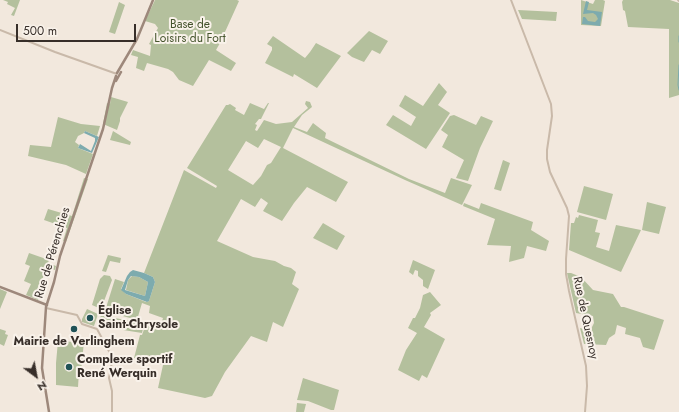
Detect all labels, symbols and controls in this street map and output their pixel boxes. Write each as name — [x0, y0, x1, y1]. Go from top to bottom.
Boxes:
scale bar — [18, 16, 138, 42]
park label: Base de Loisirs du Fort — [154, 18, 226, 46]
text: 500 m — [23, 22, 57, 40]
street label: Rue de Pérenchies — [32, 206, 74, 300]
street label: Rue de Quesnoy — [569, 275, 601, 361]
place label: Église Saint-Chrysole — [98, 304, 178, 332]
marker: Église Saint-Chrysole — [85, 313, 95, 323]
marker: Mairie de Verlinghem — [69, 324, 79, 334]
place label: Mairie de Verlinghem — [13, 335, 135, 349]
place label: Complexe sportif René Werquin — [77, 353, 172, 381]
north arrow — [16, 356, 56, 396]
marker: Complexe sportif René Werquin — [64, 362, 74, 372]
text: N — [34, 377, 50, 395]

